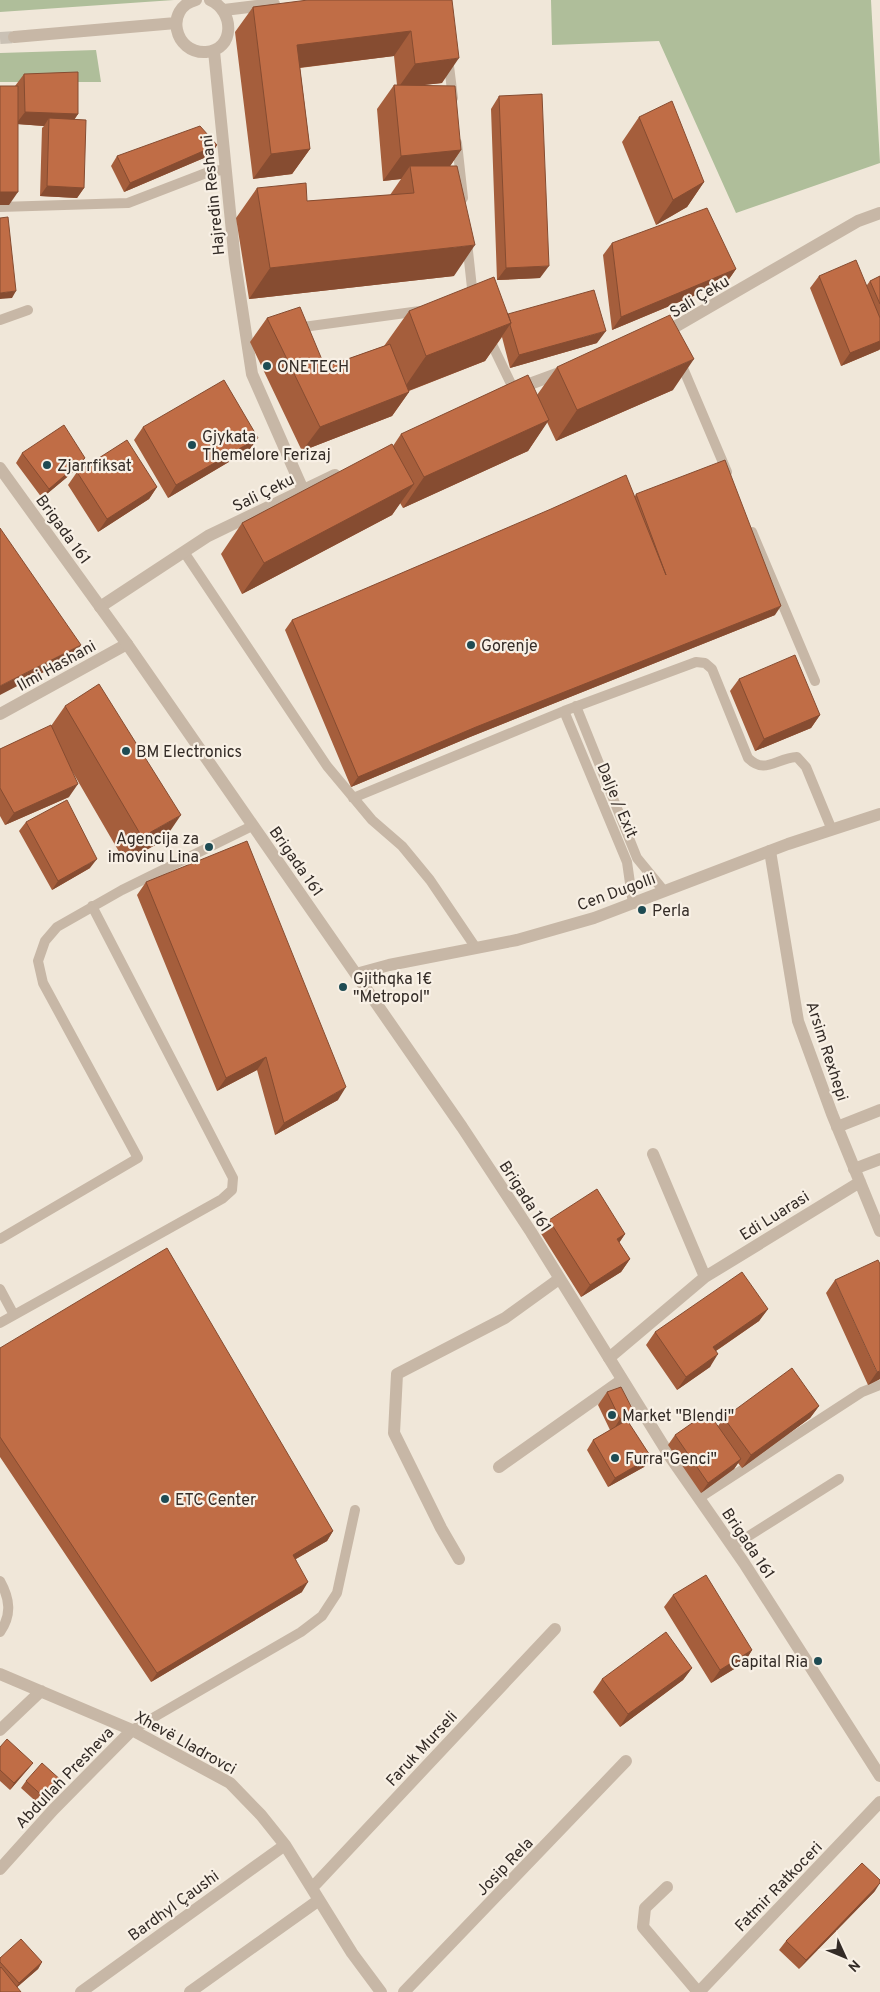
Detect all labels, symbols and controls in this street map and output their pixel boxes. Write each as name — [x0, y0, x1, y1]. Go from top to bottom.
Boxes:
street label: Hajredin Reshani — [198, 133, 230, 256]
street label: Sali Çeku — [666, 272, 734, 323]
place label: ONETECH — [277, 358, 349, 378]
marker: ONETECH — [261, 360, 273, 372]
place label: Gjykata Themelore Ferizaj — [202, 428, 331, 466]
marker: Gjykata Themelore Ferizaj — [186, 439, 198, 451]
place label: Zjarrfiksat — [57, 457, 132, 477]
marker: Zjarrfiksat — [41, 459, 53, 471]
street label: Sali Çeku — [230, 470, 298, 517]
street label: Brigada 161 — [30, 491, 94, 569]
street label: Ilmi Hashani — [14, 637, 100, 697]
place label: Gorenje — [481, 637, 538, 657]
marker: Gorenje — [465, 639, 477, 651]
place label: BM Electronics — [136, 743, 242, 763]
marker: BM Electronics — [120, 745, 132, 757]
street label: Dalje / Exit — [591, 760, 641, 841]
street label: Brigada 161 — [264, 823, 327, 901]
place label: Agencija za imovinu Lina — [108, 830, 199, 868]
marker: Agencija za imovinu Lina — [203, 841, 215, 853]
street label: Cen Dugolli — [575, 869, 659, 916]
place label: Perla — [652, 902, 690, 922]
marker: Perla — [636, 904, 648, 916]
place label: Gjithqka 1€ "Metropol" — [353, 970, 432, 1008]
marker: Gjithqka 1€ "Metropol" — [337, 981, 349, 993]
street label: Arsim Rexhepi — [801, 999, 852, 1104]
street label: Brigada 161 — [494, 1158, 555, 1237]
street label: Edi Luarasi — [737, 1187, 814, 1246]
place label: Market "Blendi" — [622, 1407, 734, 1427]
marker: Market "Blendi" — [606, 1409, 618, 1421]
place label: Furra"Genci" — [625, 1450, 717, 1470]
marker: Furra"Genci" — [609, 1452, 621, 1464]
place label: ETC Center — [175, 1491, 256, 1511]
marker: ETC Center — [159, 1493, 171, 1505]
street label: Brigada 161 — [716, 1505, 778, 1583]
place label: Capital Ria — [731, 1653, 808, 1673]
marker: Capital Ria — [812, 1655, 824, 1667]
street label: Faruk Murseli — [382, 1707, 462, 1791]
street label: Xhevë Lladrovci — [131, 1708, 239, 1780]
street label: Abdullah Presheva — [12, 1723, 119, 1833]
street label: Josip Rela — [473, 1834, 538, 1901]
street label: Fatmir Ratkoceri — [731, 1838, 827, 1937]
street label: Bardhyl Çaushi — [125, 1867, 224, 1946]
north arrow — [820, 1932, 870, 1982]
text: N — [844, 1955, 863, 1975]

